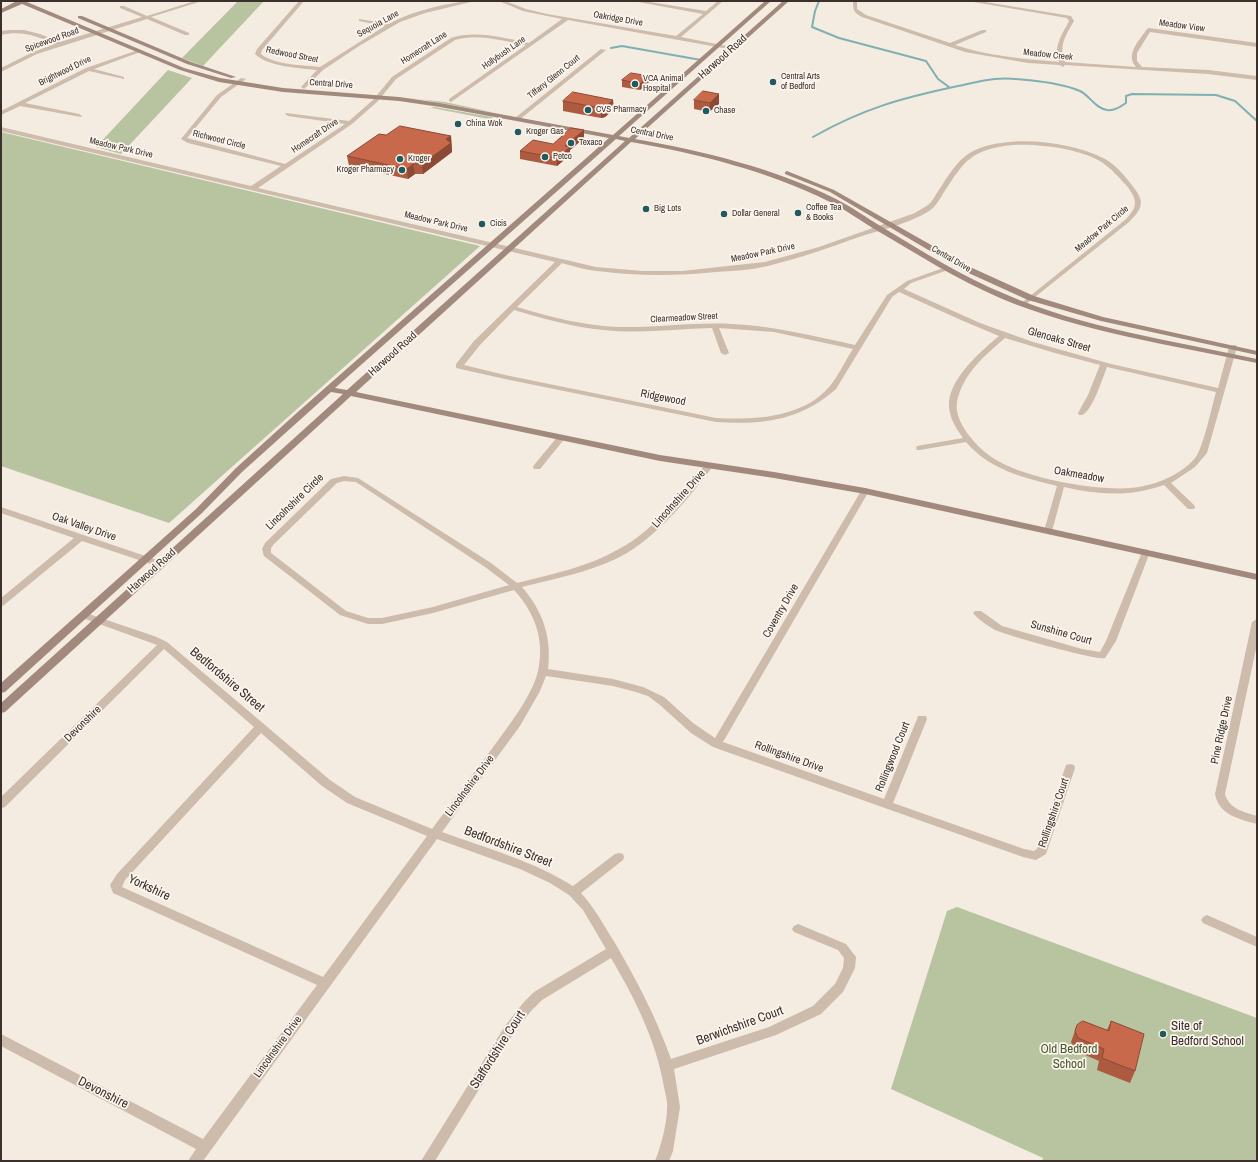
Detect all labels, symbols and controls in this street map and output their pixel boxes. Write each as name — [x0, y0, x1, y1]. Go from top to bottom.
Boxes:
street label: Sequoia Lane — [355, 8, 401, 40]
street label: Oakridge Drive — [592, 9, 644, 29]
street label: Meadow View — [1158, 17, 1206, 35]
street label: Spicewood Road — [24, 25, 80, 55]
street label: Homecraft Lane — [399, 29, 449, 67]
street label: Harwood Road — [696, 32, 750, 82]
street label: Hollybush Lane — [480, 34, 528, 72]
street label: Redwood Street — [265, 45, 319, 65]
street label: Meadow Creek — [1023, 47, 1073, 63]
street label: Tiffany Glenn Court — [526, 53, 582, 101]
street label: Brightwood Drive — [37, 54, 93, 88]
place label: Central Arts of Bedford — [781, 72, 820, 93]
place label: VCA Animal Hospital — [643, 74, 683, 95]
street label: Central Drive — [309, 77, 353, 91]
marker: Central Arts of Bedford — [768, 77, 778, 87]
marker: VCA Animal Hospital — [630, 79, 640, 89]
marker: CVS Pharmacy — [583, 105, 593, 115]
place label: CVS Pharmacy — [596, 105, 646, 115]
marker: Chase — [701, 106, 711, 116]
place label: Chase — [714, 106, 735, 116]
street label: Homecraft Drive — [290, 117, 340, 155]
marker: China Wok — [453, 119, 463, 129]
place label: China Wok — [466, 119, 502, 129]
street label: Central Drive — [630, 125, 674, 143]
marker: Kroger Gas — [513, 127, 523, 137]
place label: Kroger Gas — [526, 127, 564, 137]
street label: Richwood Circle — [191, 128, 247, 152]
street label: Meadow Park Drive — [88, 135, 154, 161]
marker: Texaco — [566, 138, 576, 148]
place label: Texaco — [579, 138, 602, 148]
marker: Petco — [540, 152, 550, 162]
place label: Petco — [553, 152, 572, 162]
marker: Kroger — [395, 154, 405, 164]
place label: Kroger — [408, 154, 430, 164]
place label: Kroger Pharmacy — [337, 165, 394, 175]
marker: Kroger Pharmacy — [397, 165, 407, 175]
place label: Coffee Tea & Books — [806, 203, 842, 224]
marker: Big Lots — [641, 204, 651, 214]
place label: Big Lots — [654, 204, 681, 214]
street label: Meadow Park Circle — [1073, 204, 1131, 254]
marker: Coffee Tea & Books — [793, 208, 803, 218]
street label: Meadow Park Drive — [403, 209, 469, 235]
marker: Dollar General — [719, 209, 729, 219]
place label: Dollar General — [732, 209, 780, 219]
marker: Cicis — [477, 219, 487, 229]
place label: Cicis — [490, 219, 507, 229]
street label: Meadow Park Drive — [730, 241, 796, 265]
street label: Central Drive — [929, 243, 973, 275]
street label: Clearmeadow Street — [650, 311, 718, 325]
street label: Glenoaks Street — [1026, 325, 1092, 355]
street label: Harwood Road — [366, 329, 420, 379]
street label: Ridgewood — [639, 387, 687, 409]
street label: Oakmeadow — [1053, 464, 1105, 486]
street label: Lincolnshire Drive — [650, 467, 708, 531]
street label: Lincolnshire Circle — [263, 471, 327, 533]
street label: Oak Valley Drive — [50, 510, 118, 544]
street label: Harwood Road — [125, 546, 179, 596]
street label: Coventry Drive — [760, 582, 802, 640]
street label: Sunshine Court — [1029, 618, 1093, 648]
street label: Bedfordshire Street — [187, 644, 267, 716]
street label: Pine Ridge Drive — [1208, 695, 1236, 765]
street label: Devonshire — [62, 703, 104, 745]
street label: Rollingwood Court — [873, 720, 913, 794]
street label: Rollingshire Drive — [753, 738, 825, 776]
street label: Lincolnshire Drive — [443, 753, 497, 819]
street label: Rollingshire Court — [1036, 776, 1072, 850]
street label: Bedfordshire Street — [462, 823, 554, 871]
street label: Yorkshire — [125, 871, 173, 905]
street label: Berwichshire Court — [694, 1003, 786, 1049]
street label: Staffordshire Court — [467, 1008, 529, 1092]
street label: Lincolnshire Drive — [251, 1014, 305, 1080]
place label: Site of Bedford School — [1171, 1019, 1244, 1050]
marker: Site of Bedford School — [1158, 1029, 1168, 1039]
park label: Old Bedford School — [1041, 1042, 1097, 1073]
street label: Devonshire — [75, 1074, 131, 1112]

